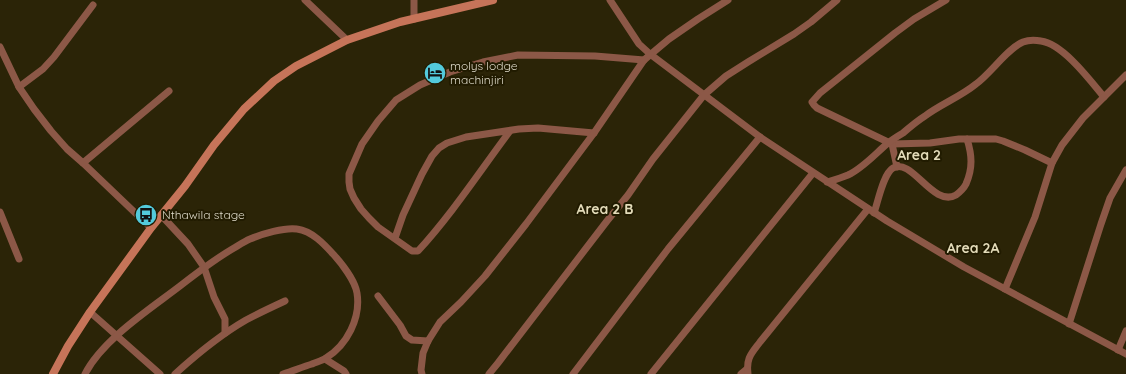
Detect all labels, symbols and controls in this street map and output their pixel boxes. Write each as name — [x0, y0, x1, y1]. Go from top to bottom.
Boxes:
place label: molys lodge machinjiri — [450, 58, 518, 87]
hotel icon: molys lodge machinjiri — [422, 60, 448, 86]
district label: Area 2 — [897, 146, 941, 164]
district label: Area 2 B — [577, 200, 633, 218]
bus stop icon: Nthawila stage — [133, 202, 159, 228]
place label: Nthawila stage — [162, 207, 245, 222]
district label: Area 2A — [947, 239, 999, 257]

